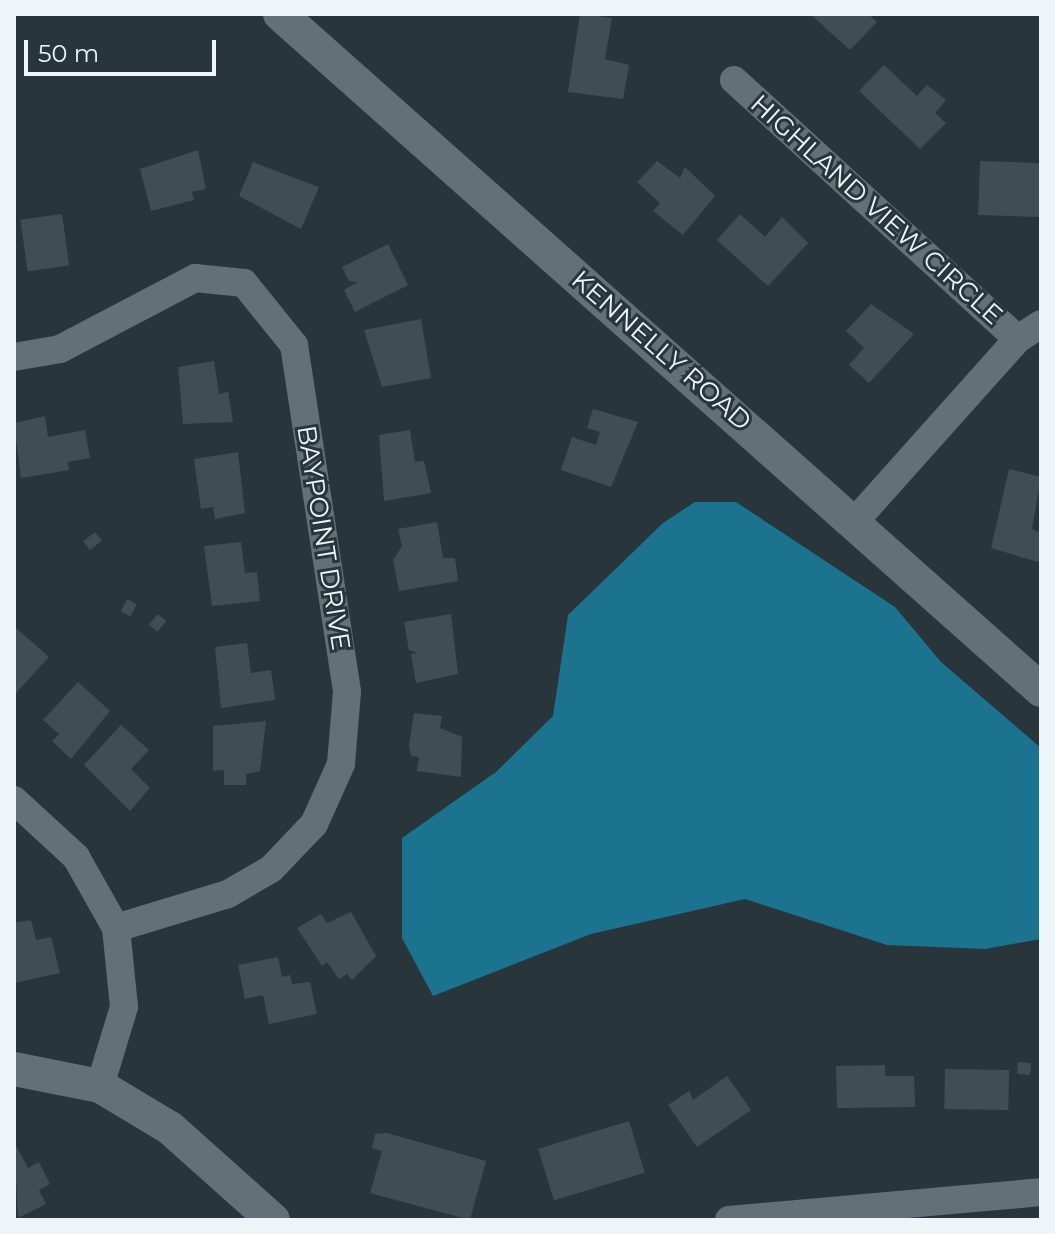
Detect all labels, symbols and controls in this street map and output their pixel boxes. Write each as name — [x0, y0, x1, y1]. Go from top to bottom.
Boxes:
scale bar — [28, 24, 220, 74]
text: 50 m — [38, 39, 99, 68]
street label: HIGHLAND VIEW CIRCLE — [744, 89, 1008, 331]
street label: KENNELLY ROAD — [565, 264, 757, 438]
street label: BAYPOINT DRIVE — [290, 423, 356, 653]

